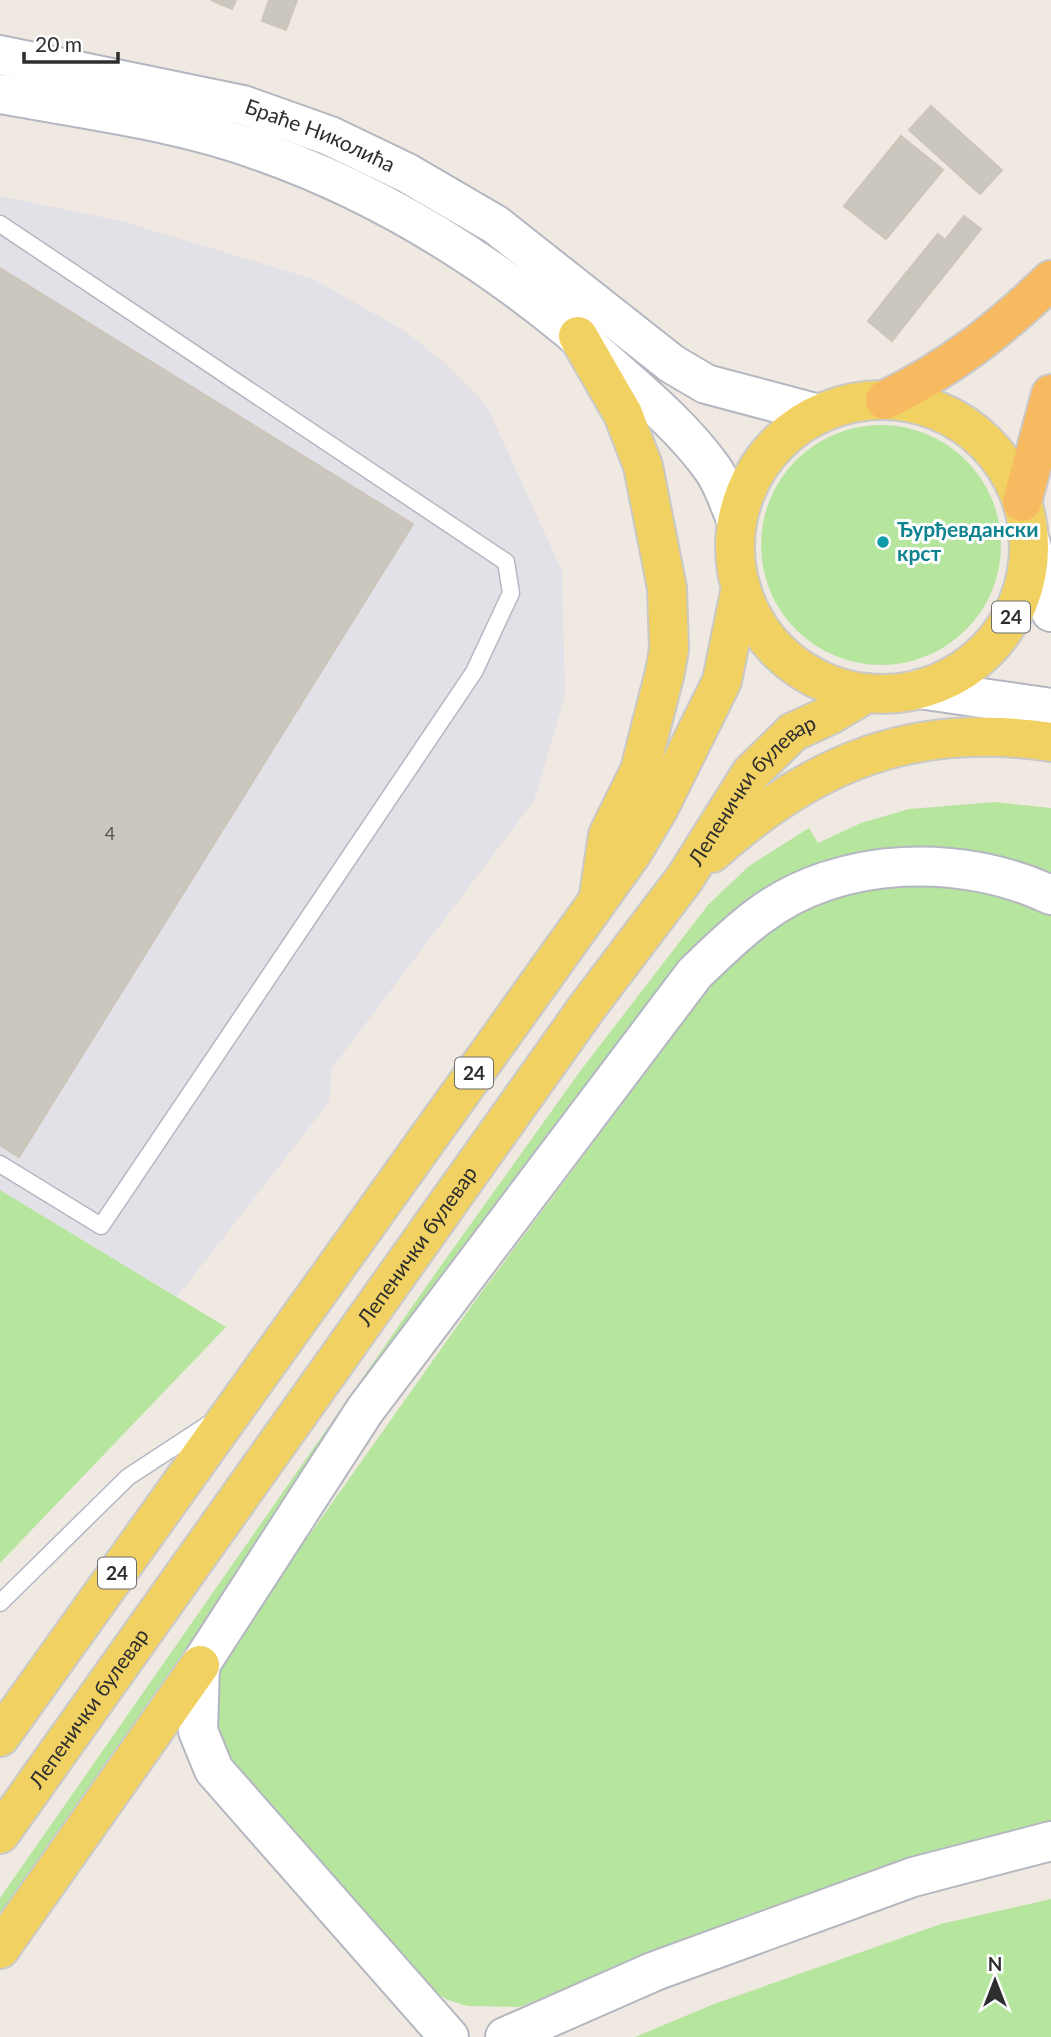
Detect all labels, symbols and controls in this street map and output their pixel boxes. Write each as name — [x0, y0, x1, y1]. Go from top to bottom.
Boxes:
scale bar — [24, 21, 119, 65]
text: 20 m — [35, 31, 82, 56]
street label: Браће Николића — [242, 93, 400, 176]
place label: Ђурђевдански крст — [897, 516, 1038, 565]
marker: Ђурђевдански крст — [875, 534, 891, 550]
road number: 24 — [992, 602, 1030, 632]
street label: Лепенички булевар — [682, 709, 819, 870]
house number: 4 — [105, 822, 115, 844]
road number: 24 — [455, 1058, 493, 1088]
street label: Лепенички булевар — [351, 1161, 481, 1331]
road number: 24 — [98, 1558, 136, 1588]
street label: Лепенички булевар — [22, 1623, 153, 1793]
north arrow — [960, 1946, 1030, 2016]
text: N — [988, 1952, 1002, 1975]

